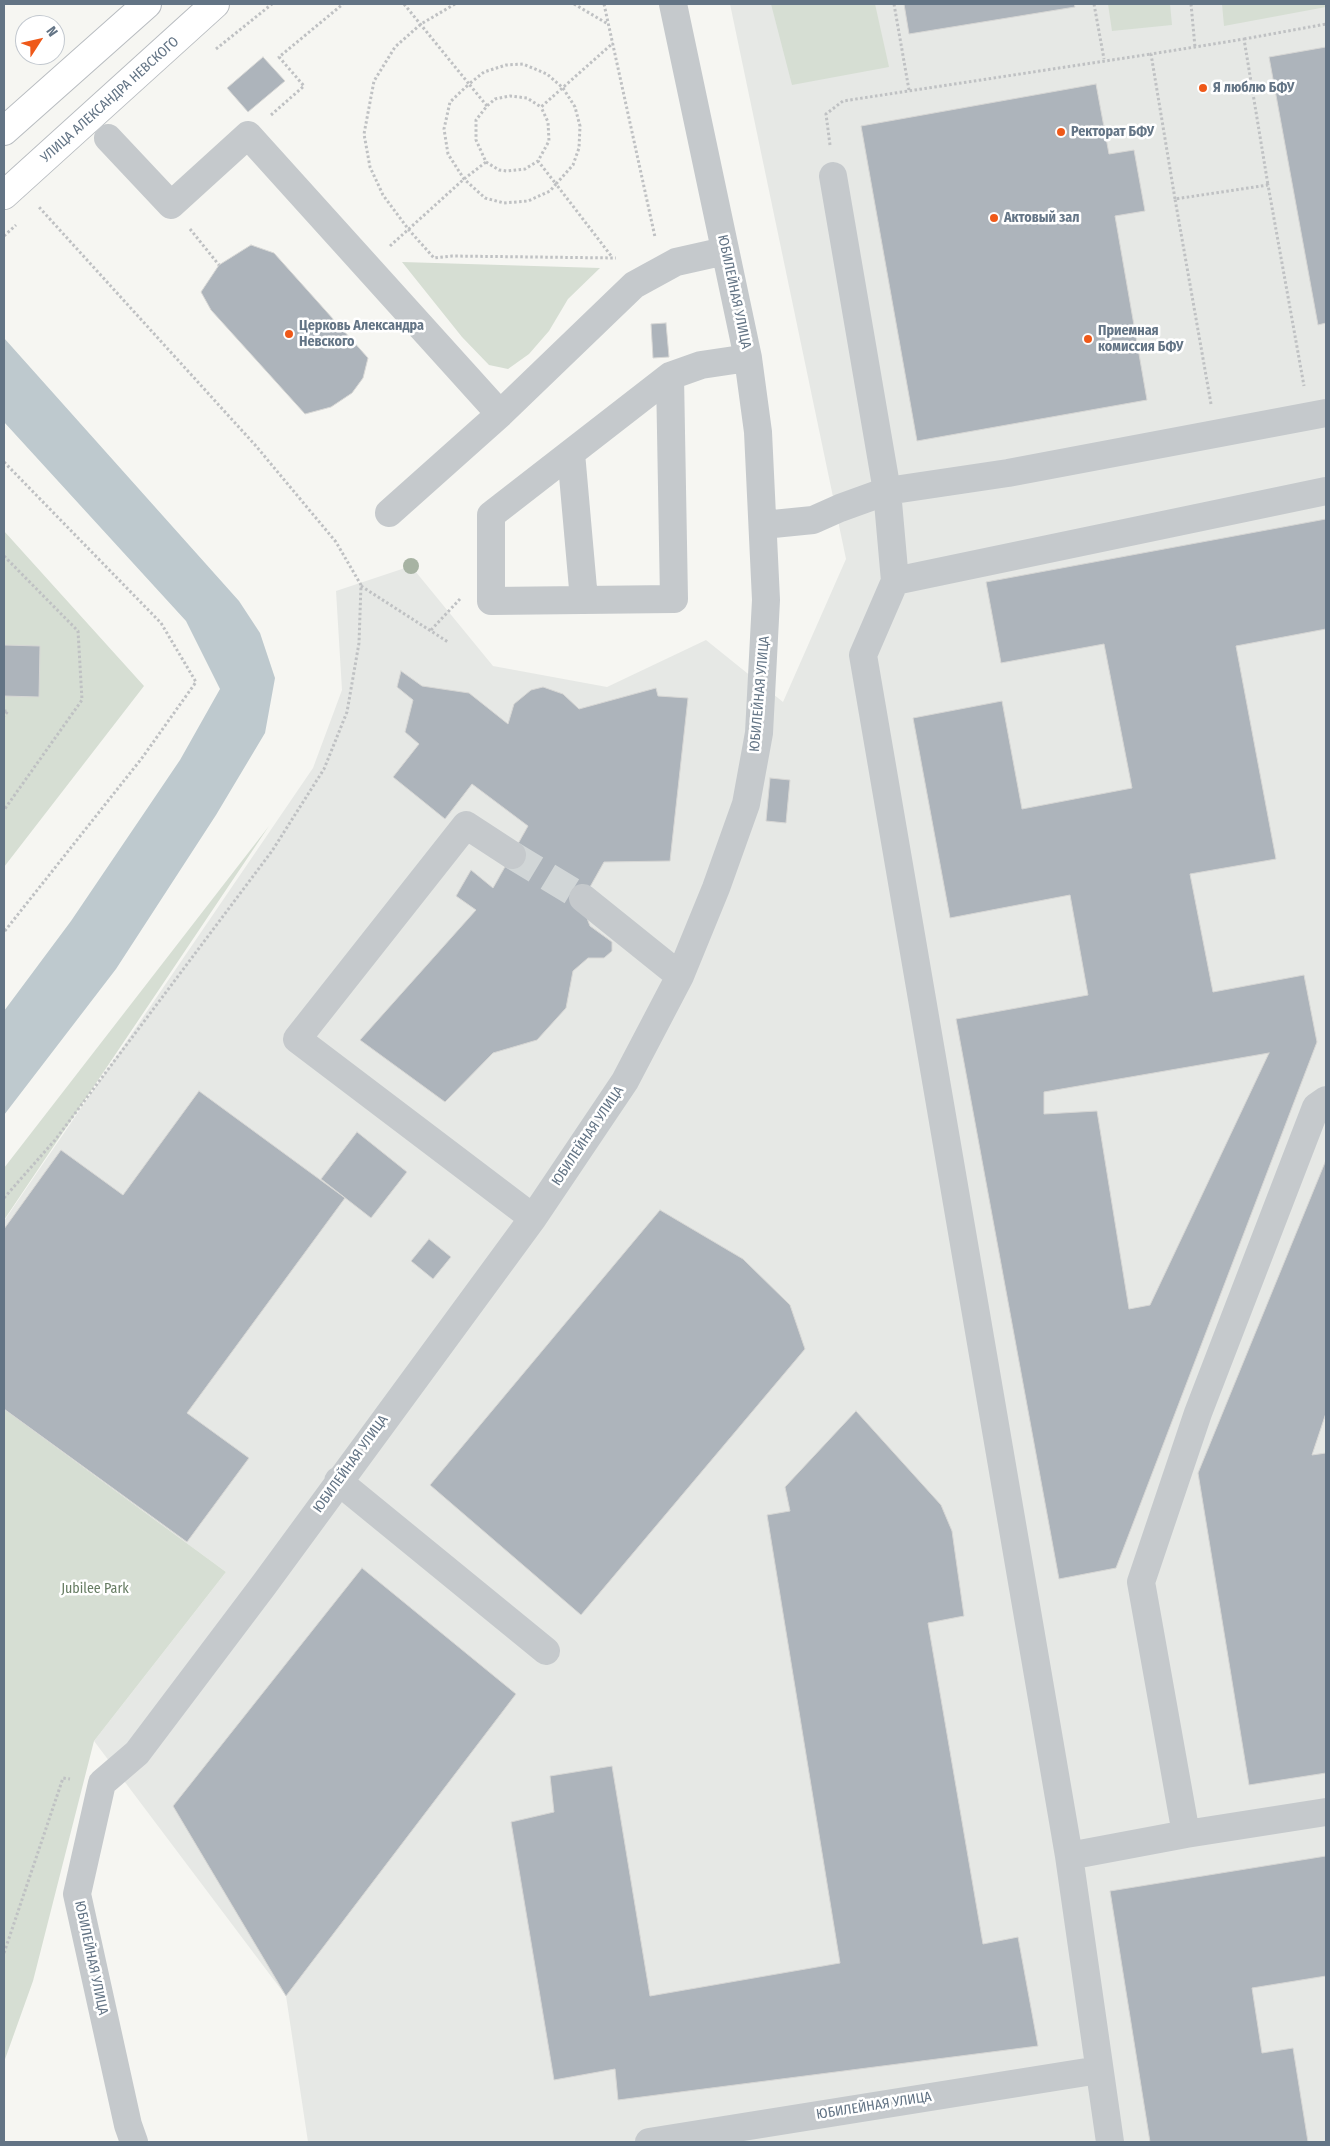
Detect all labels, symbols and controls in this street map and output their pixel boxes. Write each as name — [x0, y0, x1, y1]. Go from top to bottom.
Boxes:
north arrow — [15, 15, 65, 65]
text: N — [43, 23, 61, 40]
street label: УЛИЦА АЛЕКСАНДРА НЕВСКОГО — [38, 34, 182, 166]
place label: Я люблю БФУ — [1213, 80, 1294, 96]
marker: Я люблю БФУ — [1197, 82, 1209, 94]
place label: Ректорат БФУ — [1071, 124, 1154, 140]
marker: Ректорат БФУ — [1055, 126, 1067, 138]
place label: Актовый зал — [1004, 210, 1079, 226]
marker: Актовый зал — [988, 212, 1000, 224]
street label: ЮБИЛЕЙНАЯ УЛИЦА — [714, 233, 754, 351]
place label: Церковь Александра Невского — [299, 318, 424, 351]
place label: Приемная комиссия БФУ — [1098, 323, 1183, 356]
marker: Церковь Александра Невского — [283, 328, 295, 340]
marker: Приемная комиссия БФУ — [1082, 333, 1094, 345]
street label: ЮБИЛЕЙНАЯ УЛИЦА — [747, 635, 773, 753]
street label: ЮБИЛЕЙНАЯ УЛИЦА — [548, 1083, 628, 1189]
street label: ЮБИЛЕЙНАЯ УЛИЦА — [310, 1412, 392, 1516]
park label: Jubilee Park — [61, 1581, 129, 1597]
street label: ЮБИЛЕЙНАЯ УЛИЦА — [71, 1899, 111, 2017]
street label: ЮБИЛЕЙНАЯ УЛИЦА — [815, 2089, 933, 2123]

